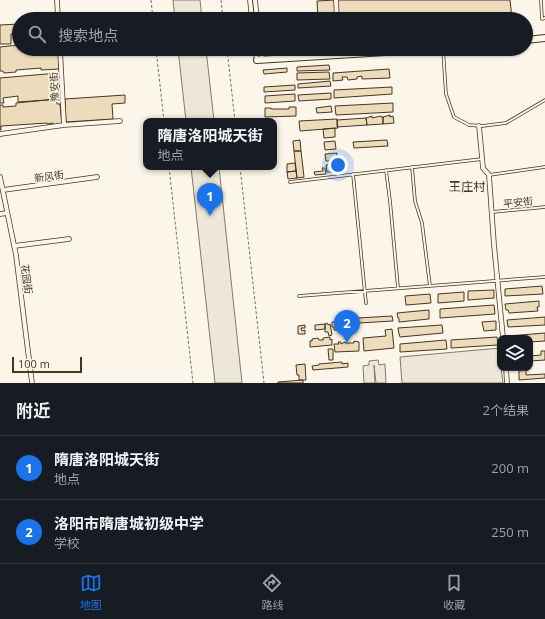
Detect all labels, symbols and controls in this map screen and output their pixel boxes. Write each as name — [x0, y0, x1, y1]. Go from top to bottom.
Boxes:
search box — [12, 12, 533, 56]
icon: search — [26, 23, 48, 45]
text: 搜索地点 — [58, 25, 118, 45]
street label: 豫安街 — [46, 72, 62, 102]
popup — [143, 118, 277, 170]
text: 隋唐洛阳城天街 — [157, 125, 263, 145]
text: 地点 — [157, 146, 184, 164]
your location — [328, 155, 348, 175]
street label: 新风街 — [33, 167, 65, 185]
district label: 王庄村 — [449, 178, 486, 195]
pin: 1 — [197, 183, 223, 216]
street label: 平安街 — [502, 193, 534, 211]
street label: 花园街 — [18, 263, 36, 295]
pin: 2 — [334, 310, 360, 343]
map controls — [497, 335, 533, 371]
button: layers — [497, 335, 533, 371]
scale bar — [12, 355, 82, 374]
text: 100 m — [18, 356, 50, 371]
text: 附近 — [16, 399, 50, 422]
text: 2个结果 — [483, 401, 529, 419]
text: 隋唐洛阳城天街 — [54, 449, 159, 469]
text: 1 — [25, 459, 33, 477]
text: 200 m — [491, 459, 529, 477]
text: 地点 — [54, 470, 80, 488]
text: 洛阳市隋唐城初级中学 — [54, 513, 204, 533]
text: 2 — [25, 523, 33, 541]
text: 250 m — [491, 523, 529, 541]
text: 学校 — [54, 534, 80, 552]
tab: 地图 — [80, 572, 102, 612]
tab: 路线 — [261, 572, 283, 612]
tab: 收藏 — [443, 572, 465, 612]

